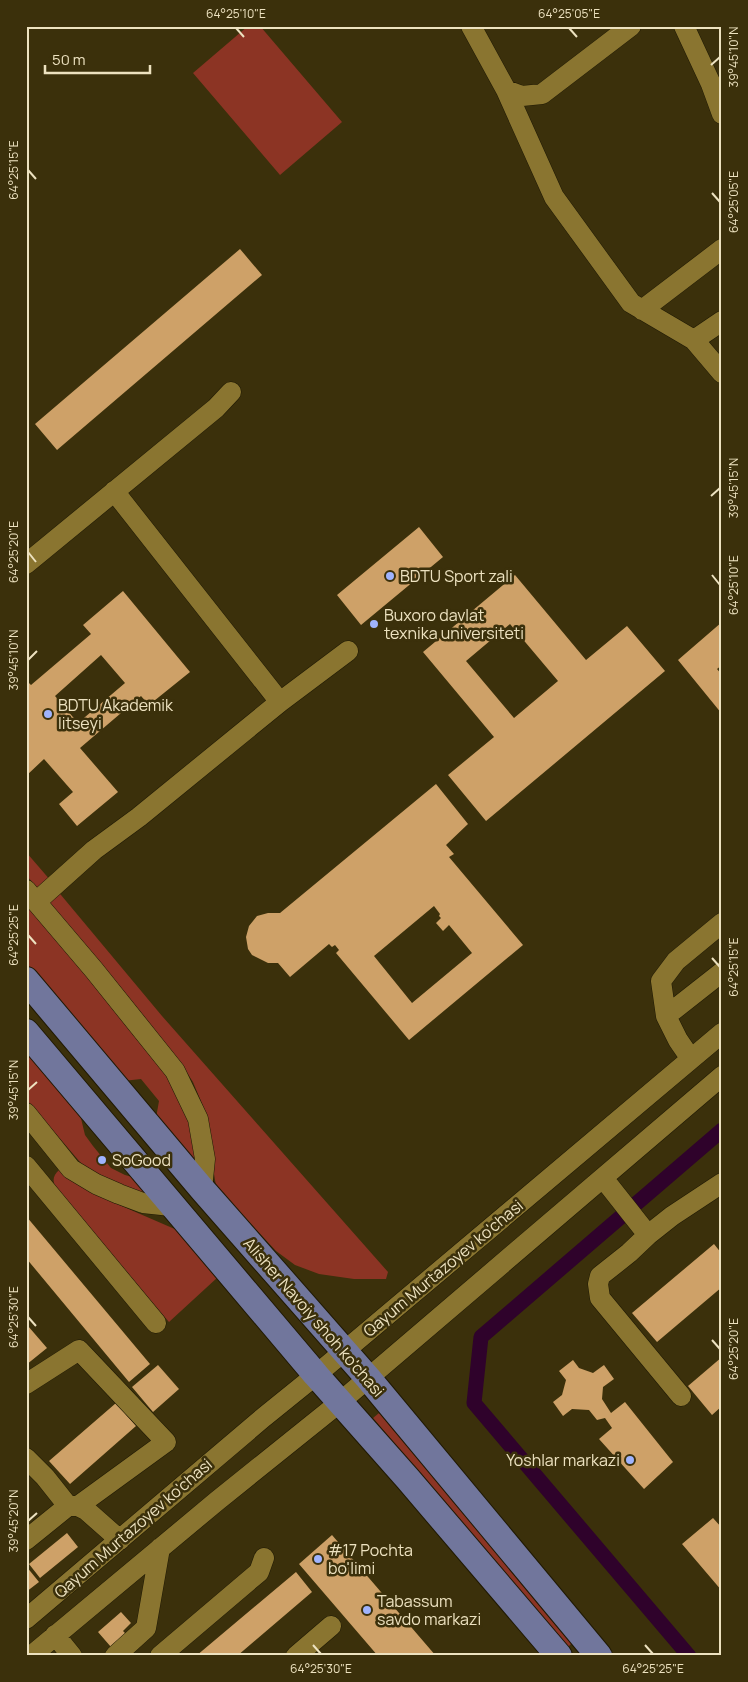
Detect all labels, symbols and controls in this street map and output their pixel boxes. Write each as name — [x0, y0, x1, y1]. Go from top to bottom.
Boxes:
text: 64°25'10"E — [206, 5, 266, 22]
text: 64°25'05"E — [538, 5, 600, 22]
text: 39°45'10"N — [725, 27, 742, 87]
scale bar — [45, 42, 150, 74]
text: 50 m — [52, 49, 86, 70]
text: 64°25'15"E — [5, 140, 22, 200]
text: 64°25'05"E — [725, 171, 742, 233]
text: 39°45'15"N — [725, 458, 742, 518]
text: 64°25'20"E — [5, 521, 22, 583]
text: 64°25'10"E — [725, 555, 742, 615]
place label: BDTU Sport zali — [400, 565, 513, 587]
marker: BDTU Sport zali — [384, 570, 396, 582]
place label: Buxoro davlat texnika universiteti — [384, 604, 524, 644]
marker: Buxoro davlat texnika universiteti — [368, 618, 380, 630]
text: 39°45'10"N — [5, 630, 22, 690]
place label: BDTU Akademik litseyi — [58, 694, 174, 734]
marker: BDTU Akademik litseyi — [42, 708, 54, 720]
text: 64°25'25"E — [5, 904, 22, 966]
text: 64°25'15"E — [725, 937, 742, 997]
text: 39°45'15"N — [5, 1060, 22, 1120]
place label: SoGood — [112, 1149, 171, 1171]
marker: SoGood — [96, 1154, 108, 1166]
street label: Qayum Murtazoyev ko'chasi — [358, 1194, 528, 1342]
street label: Alisher Navoiy shoh ko'chasi — [239, 1233, 389, 1401]
text: 64°25'30"E — [5, 1286, 22, 1348]
text: 64°25'20"E — [725, 1318, 742, 1380]
place label: Yoshlar markazi — [506, 1449, 620, 1471]
street label: Qayum Murtazoyev ko'chasi — [49, 1453, 217, 1603]
marker: Yoshlar markazi — [624, 1454, 636, 1466]
text: 39°45'20"N — [5, 1489, 22, 1553]
place label: #17 Pochta bo'limi — [328, 1539, 413, 1579]
marker: #17 Pochta bo'limi — [312, 1553, 324, 1565]
place label: Tabassum savdo markazi — [377, 1590, 481, 1630]
marker: Tabassum savdo markazi — [361, 1604, 373, 1616]
text: 64°25'30"E — [290, 1660, 352, 1677]
text: 64°25'25"E — [622, 1660, 684, 1677]

